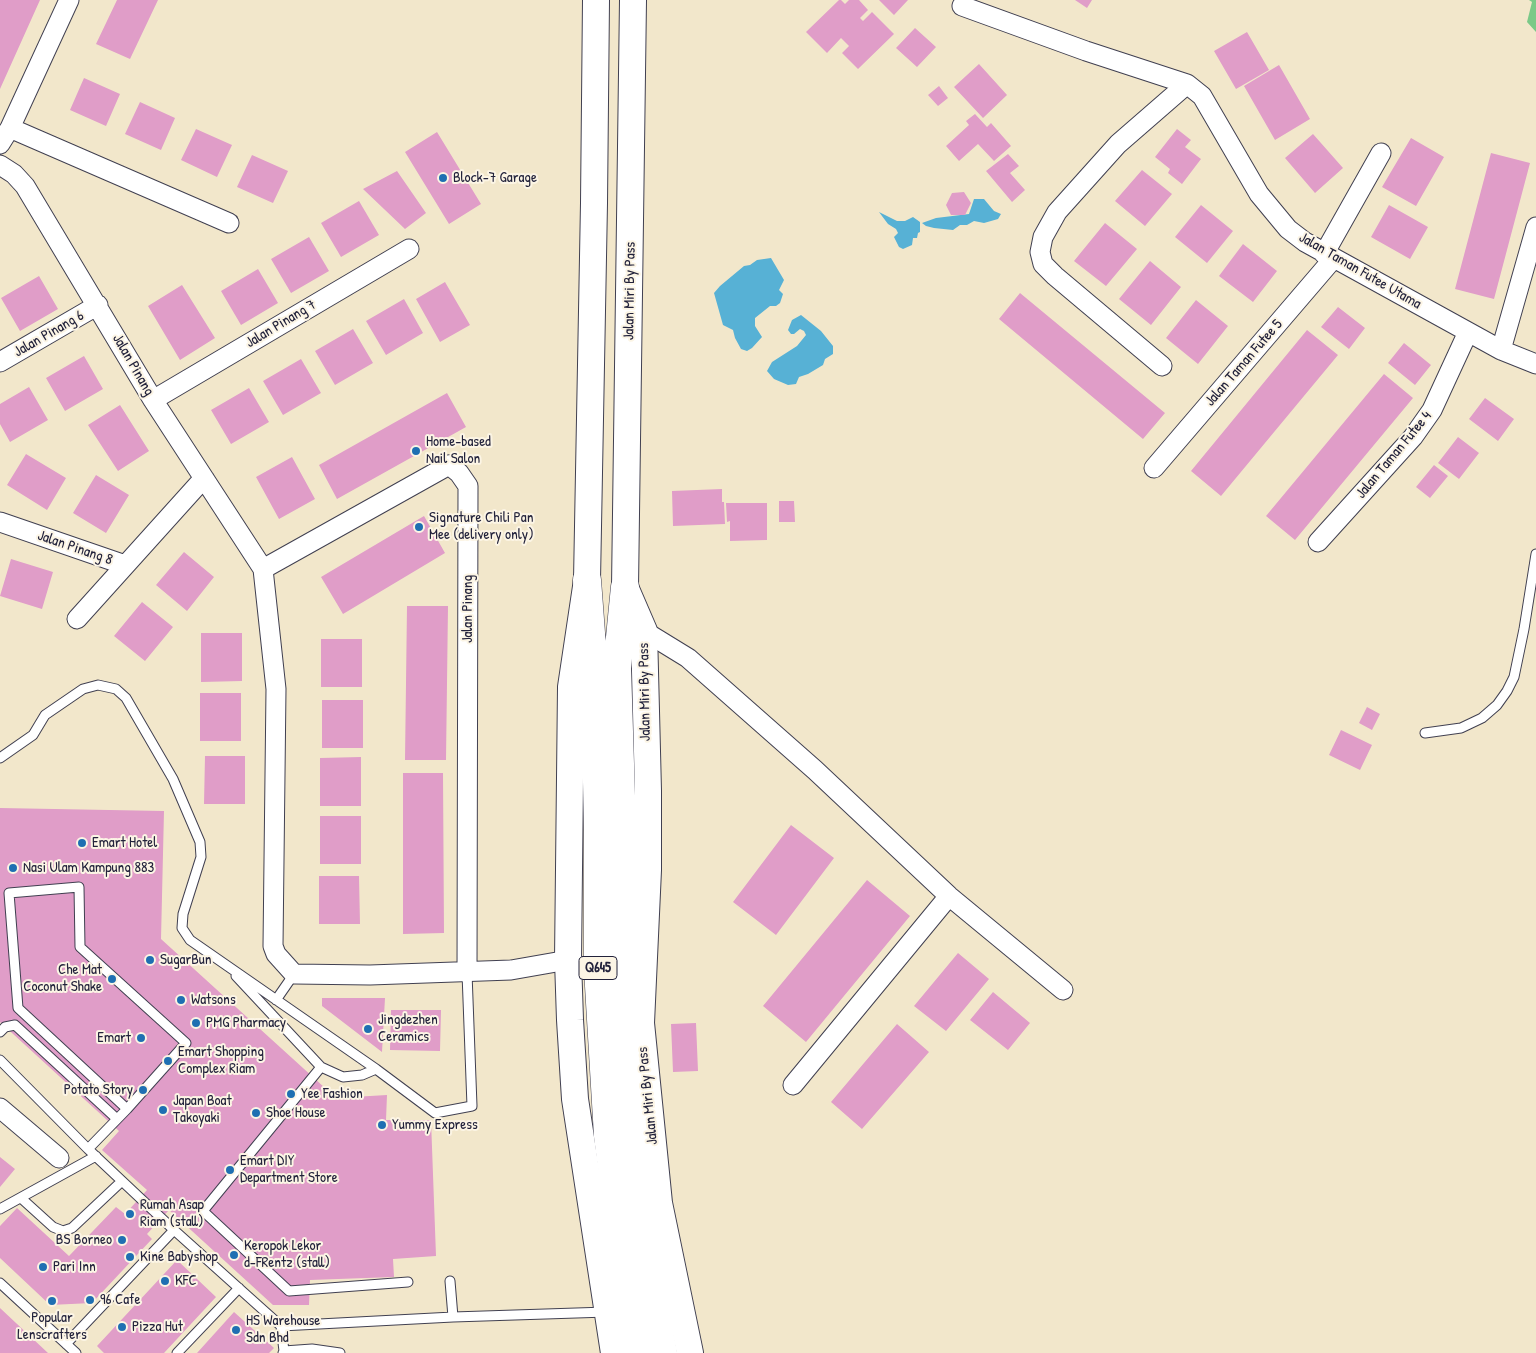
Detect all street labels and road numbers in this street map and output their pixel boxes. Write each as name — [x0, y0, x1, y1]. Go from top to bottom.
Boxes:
street label: Jalan Taman Futee Utama — [1296, 229, 1424, 313]
street label: Jalan Miri By Pass — [620, 242, 640, 340]
street label: Jalan Pinang 7 — [242, 296, 320, 352]
street label: Jalan Pinang 6 — [11, 307, 87, 361]
street label: Jalan Taman Futee 5 — [1201, 316, 1287, 410]
street label: Jalan Pinang — [108, 331, 158, 399]
street label: Jalan Taman Futee 4 — [1352, 408, 1436, 502]
street label: Jalan Pinang 8 — [35, 527, 115, 569]
street label: Jalan Pinang — [459, 575, 477, 643]
street label: Jalan Miri By Pass — [635, 643, 655, 741]
road number: Q645 — [579, 956, 617, 980]
street label: Jalan Miri By Pass — [634, 1046, 662, 1146]

